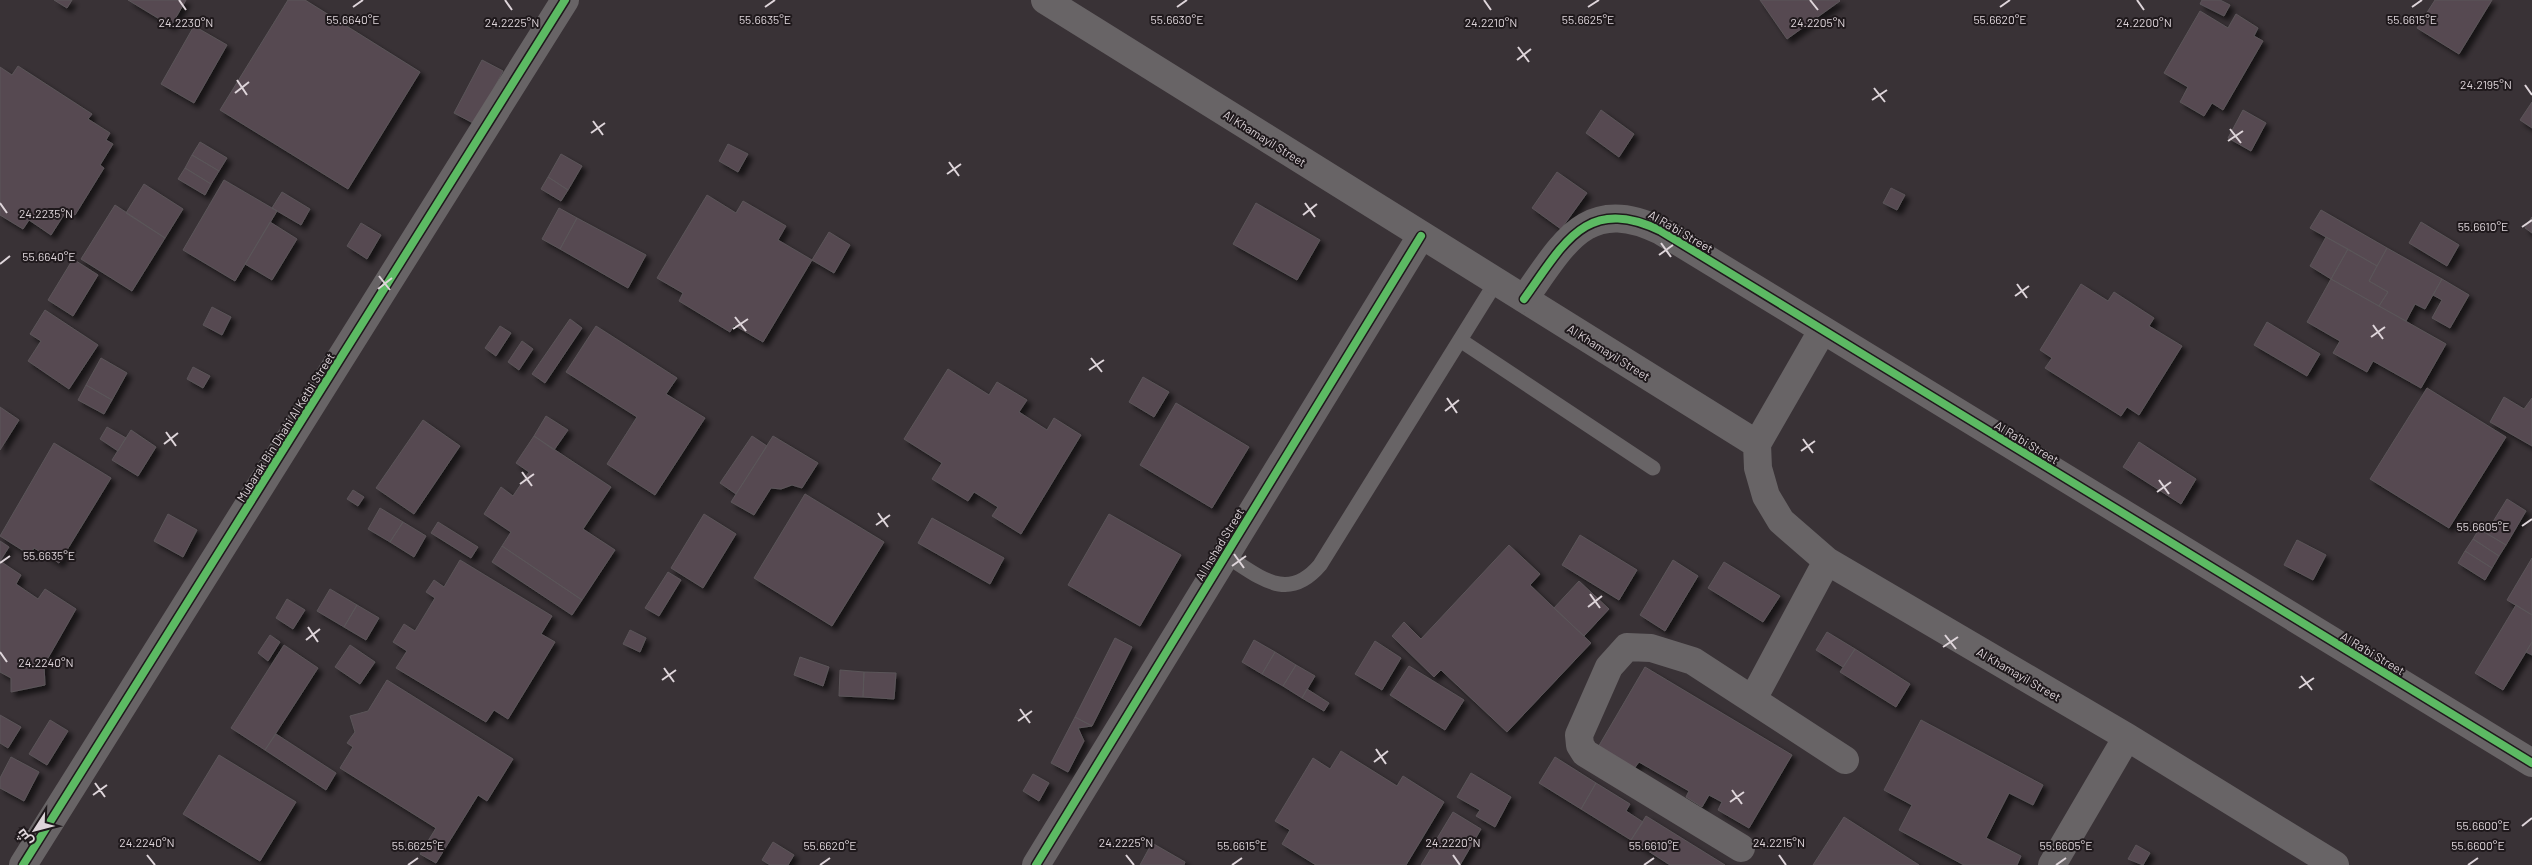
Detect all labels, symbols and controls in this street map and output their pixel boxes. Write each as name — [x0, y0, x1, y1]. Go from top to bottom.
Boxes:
text: 55.6640°E — [326, 12, 380, 26]
text: 55.6635°E — [739, 12, 791, 26]
text: 55.6630°E — [1151, 12, 1203, 26]
text: 55.6625°E — [1562, 12, 1614, 26]
text: 55.6620°E — [1973, 12, 2027, 26]
text: 55.6615°E — [2387, 12, 2437, 26]
text: 24.2230°N — [159, 15, 213, 29]
text: 24.2225°N — [485, 15, 539, 29]
text: 24.2210°N — [1465, 15, 1517, 29]
text: 24.2205°N — [1791, 15, 1845, 29]
text: 24.2200°N — [2116, 15, 2172, 29]
text: 24.2195°N — [2460, 77, 2512, 91]
street label: Al Khamayil Street — [1221, 107, 1309, 169]
text: 24.2235°N — [19, 206, 73, 220]
street label: Al Ra'bi Street — [1646, 207, 1716, 255]
text: 55.6610°E — [2458, 219, 2508, 233]
text: 55.6640°E — [22, 249, 76, 263]
street label: Al Khamayil Street — [1565, 321, 1653, 383]
street label: Mubarak Bin Dhahi Al Ketbi Street — [233, 350, 337, 504]
street label: Al Ra'bi Street — [1993, 417, 2061, 467]
street label: Al Inshad Street — [1192, 505, 1246, 583]
text: 55.6605°E — [2457, 519, 2509, 533]
text: 55.6635°E — [23, 548, 75, 562]
street label: Al Ra'bi Street — [2339, 628, 2407, 678]
street label: Al Khamayil Street — [1974, 644, 2064, 704]
text: 24.2240°N — [18, 655, 74, 669]
north arrow — [10, 805, 60, 855]
text: 55.6600°E — [2456, 818, 2510, 832]
text: ش — [12, 825, 37, 850]
text: 24.2240°N — [119, 835, 175, 849]
text: 24.2225°N — [1099, 835, 1153, 849]
text: 24.2220°N — [1425, 835, 1481, 849]
text: 24.2215°N — [1753, 835, 1805, 849]
text: 55.6625°E — [392, 838, 444, 852]
text: 55.6620°E — [803, 838, 857, 852]
text: 55.6615°E — [1217, 838, 1267, 852]
text: 55.6610°E — [1629, 838, 1679, 852]
text: 55.6605°E — [2040, 838, 2092, 852]
text: 55.6600°E — [2451, 838, 2505, 852]

